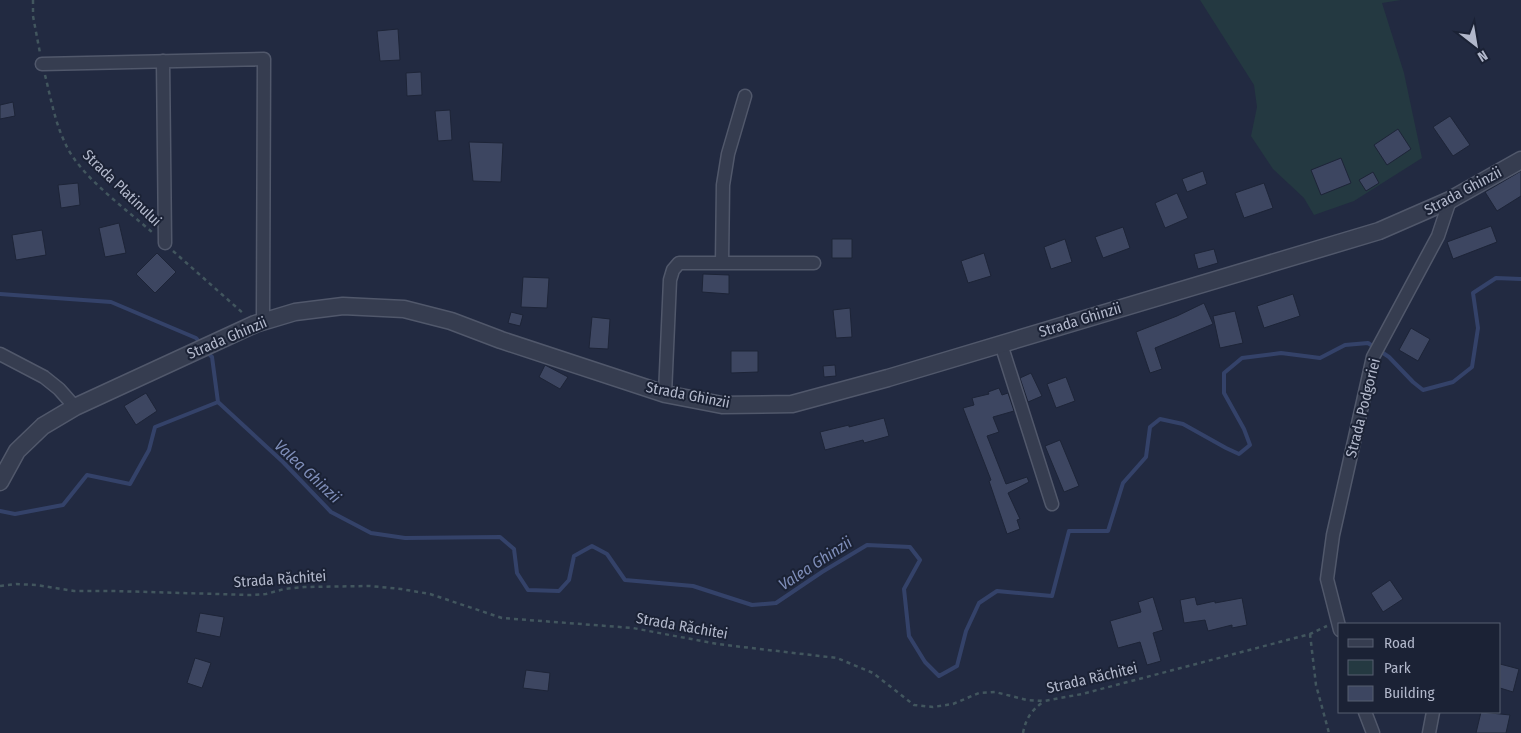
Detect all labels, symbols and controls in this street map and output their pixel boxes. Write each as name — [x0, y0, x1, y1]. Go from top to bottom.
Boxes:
north arrow — [1451, 20, 1501, 70]
text: N — [1474, 46, 1490, 65]
street label: Strada Platinului — [79, 146, 165, 230]
street label: Strada Ghinzii — [1421, 163, 1505, 219]
street label: Strada Ghinzii — [1037, 299, 1123, 341]
street label: Strada Ghinzii — [184, 313, 270, 363]
street label: Strada Podgoriei — [1342, 357, 1384, 459]
street label: Strada Ghinzii — [645, 378, 731, 412]
water label: Valea Ghinzii — [271, 436, 345, 507]
water label: Valea Ghinzii — [775, 533, 856, 594]
street label: Strada Răchitei — [233, 567, 327, 591]
street label: Strada Răchitei — [635, 609, 729, 643]
legend — [1338, 623, 1501, 713]
text: Road — [1384, 634, 1415, 652]
street label: Strada Răchitei — [1045, 659, 1139, 697]
text: Park — [1384, 659, 1411, 677]
text: Building — [1384, 684, 1435, 702]

